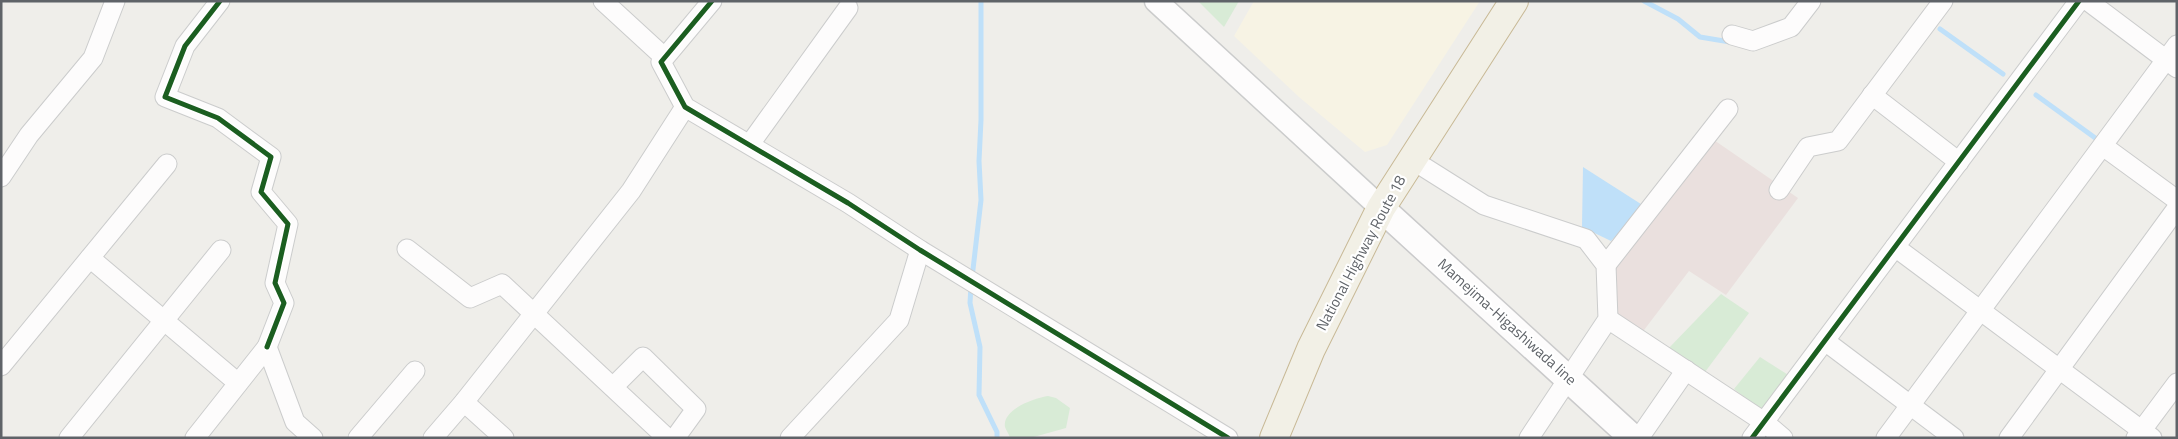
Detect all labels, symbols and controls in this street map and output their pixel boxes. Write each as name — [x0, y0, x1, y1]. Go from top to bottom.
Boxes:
street label: National Highway Route 18 — [1310, 171, 1411, 334]
street label: Mamejima-Higashiwada line — [1433, 253, 1582, 391]

